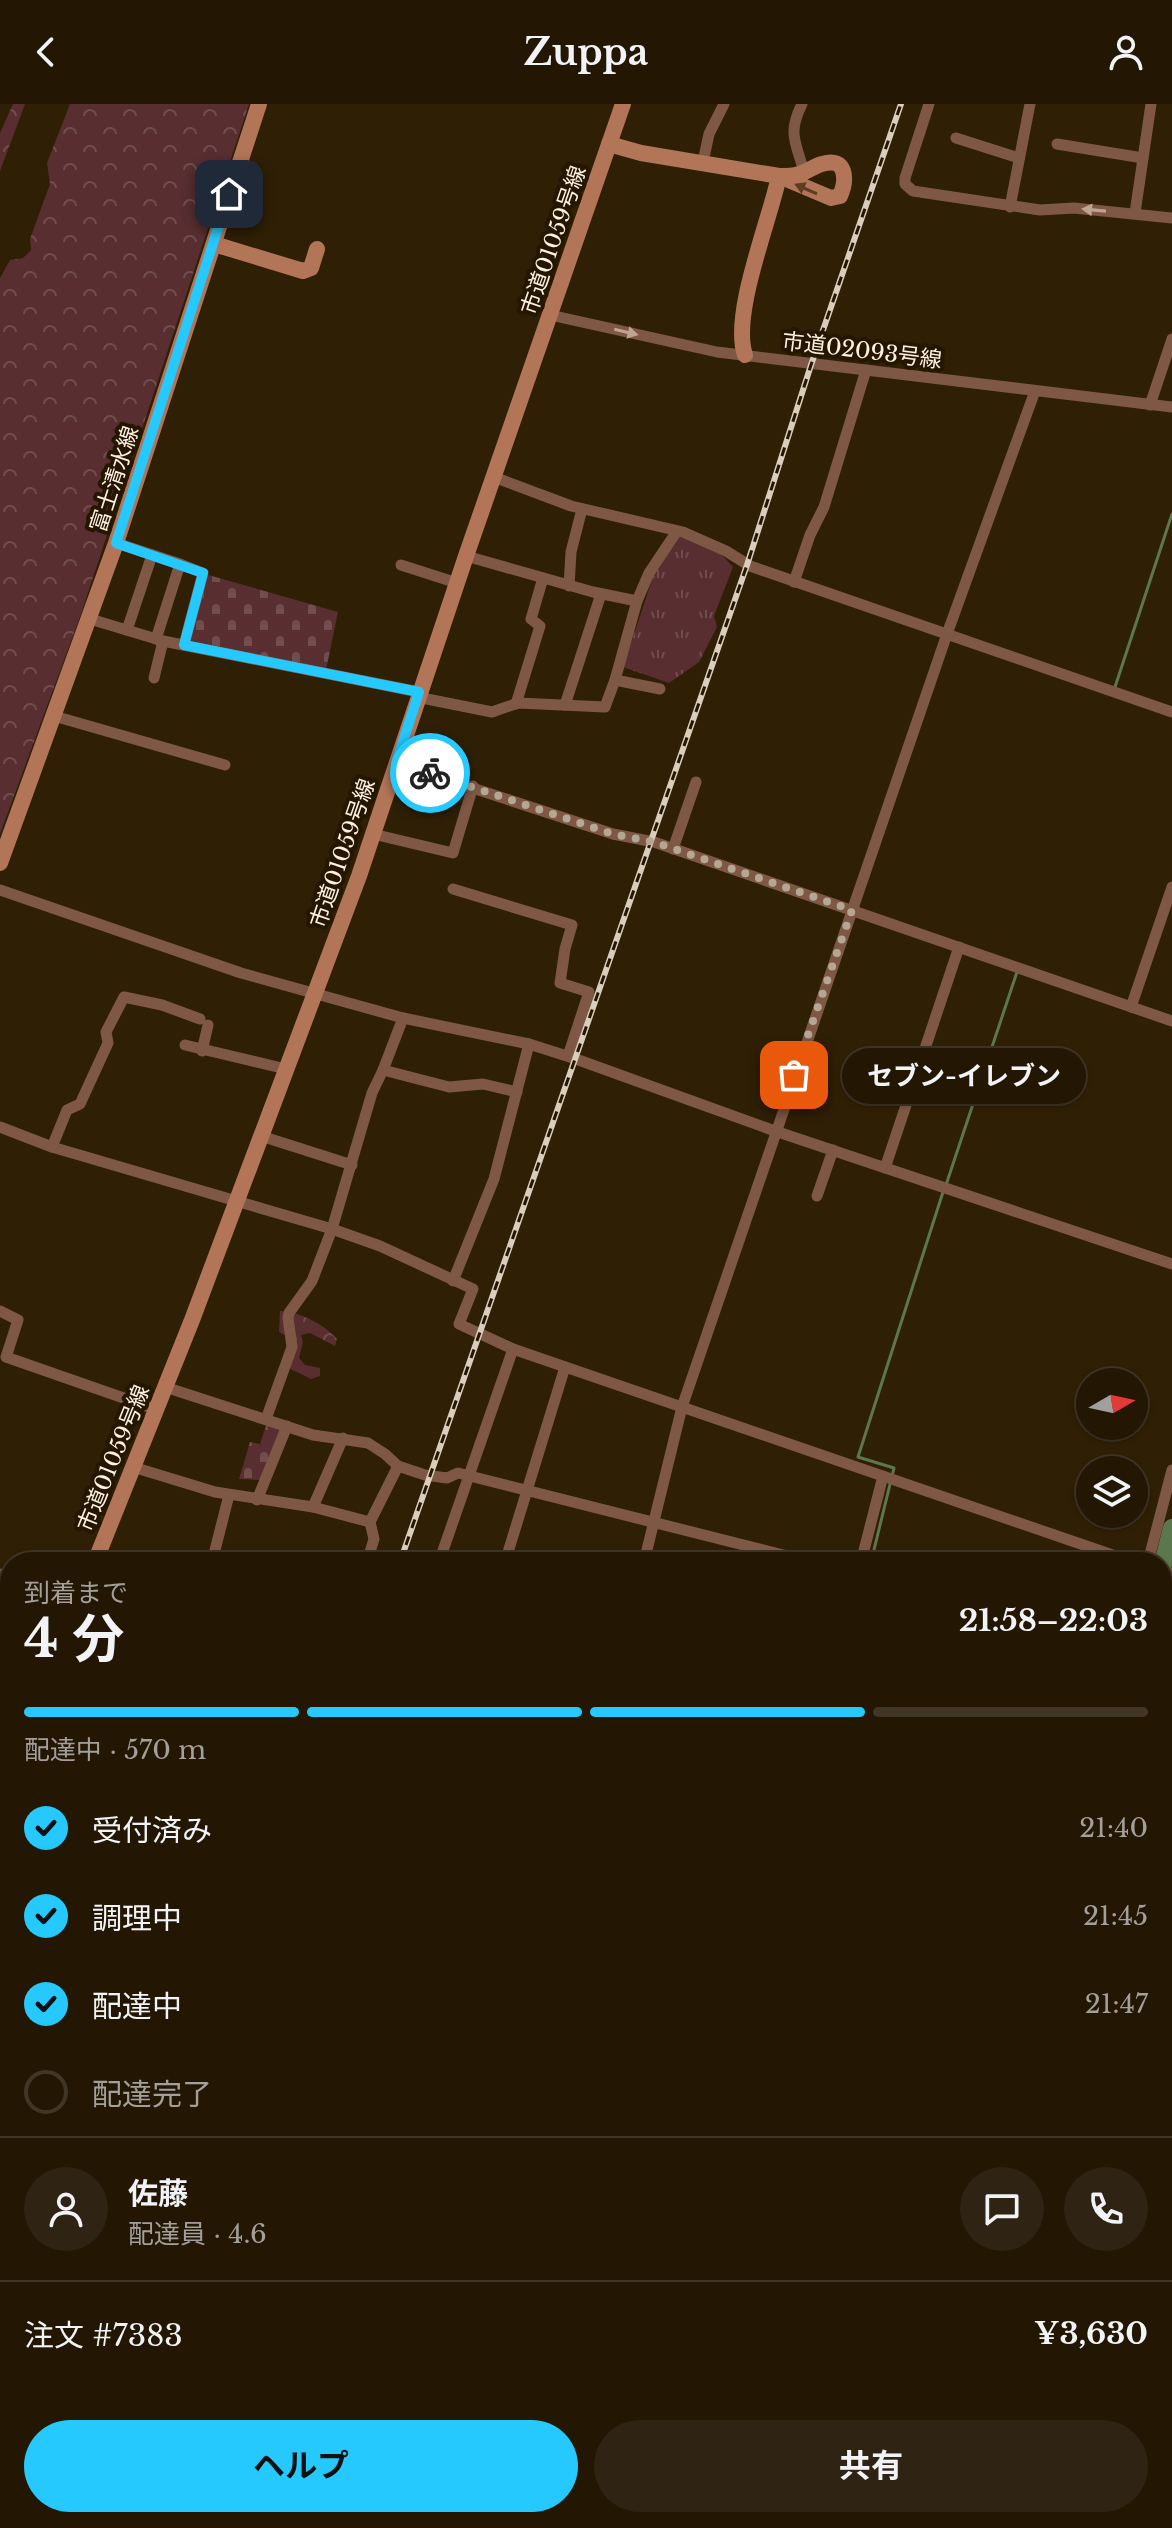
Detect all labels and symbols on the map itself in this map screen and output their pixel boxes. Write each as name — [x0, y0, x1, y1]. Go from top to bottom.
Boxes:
pin — [195, 160, 263, 228]
street label: 市道01059号線 — [515, 162, 592, 318]
one-way arrow — [794, 182, 818, 195]
one-way arrow — [1082, 203, 1107, 216]
one-way arrow — [614, 326, 639, 339]
street label: 市道02093号線 — [781, 327, 943, 374]
street label: 富士清水線 — [85, 423, 144, 536]
courier — [390, 733, 470, 813]
street label: 市道01059号線 — [304, 775, 381, 931]
pin — [760, 1041, 828, 1109]
callout: セブン-イレブン — [842, 1047, 1086, 1103]
north arrow — [1076, 1368, 1148, 1440]
street label: 市道01059号線 — [72, 1381, 155, 1536]

